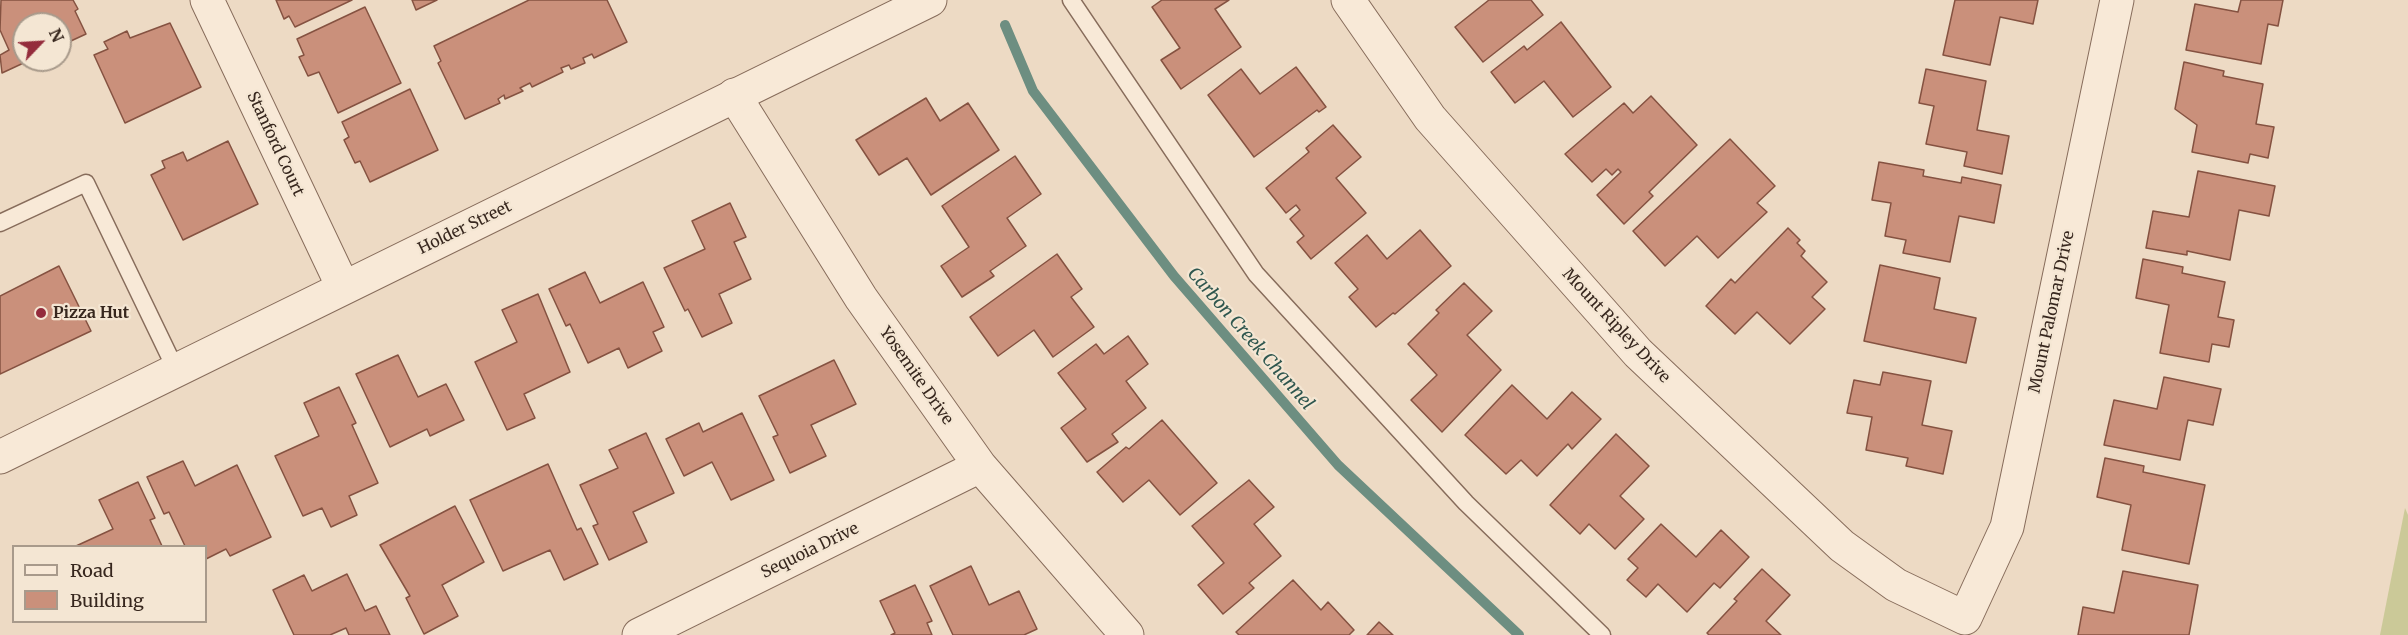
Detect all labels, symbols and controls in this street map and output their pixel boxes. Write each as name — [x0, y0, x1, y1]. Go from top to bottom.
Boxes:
north arrow — [12, 12, 72, 72]
text: N — [45, 25, 68, 45]
street label: Stanford Court — [242, 89, 308, 199]
street label: Holder Street — [415, 197, 515, 259]
street label: Mount Palomar Drive — [2025, 229, 2079, 395]
water label: Carbon Creek Channel — [1182, 263, 1318, 415]
street label: Mount Ripley Drive — [1558, 265, 1674, 387]
place label: Pizza Hut — [53, 303, 129, 323]
marker: Pizza Hut — [34, 306, 48, 320]
street label: Yosemite Drive — [875, 323, 957, 429]
street label: Sequoia Drive — [758, 519, 862, 583]
legend — [12, 545, 207, 623]
text: Road — [70, 559, 114, 582]
text: Building — [70, 589, 144, 612]

